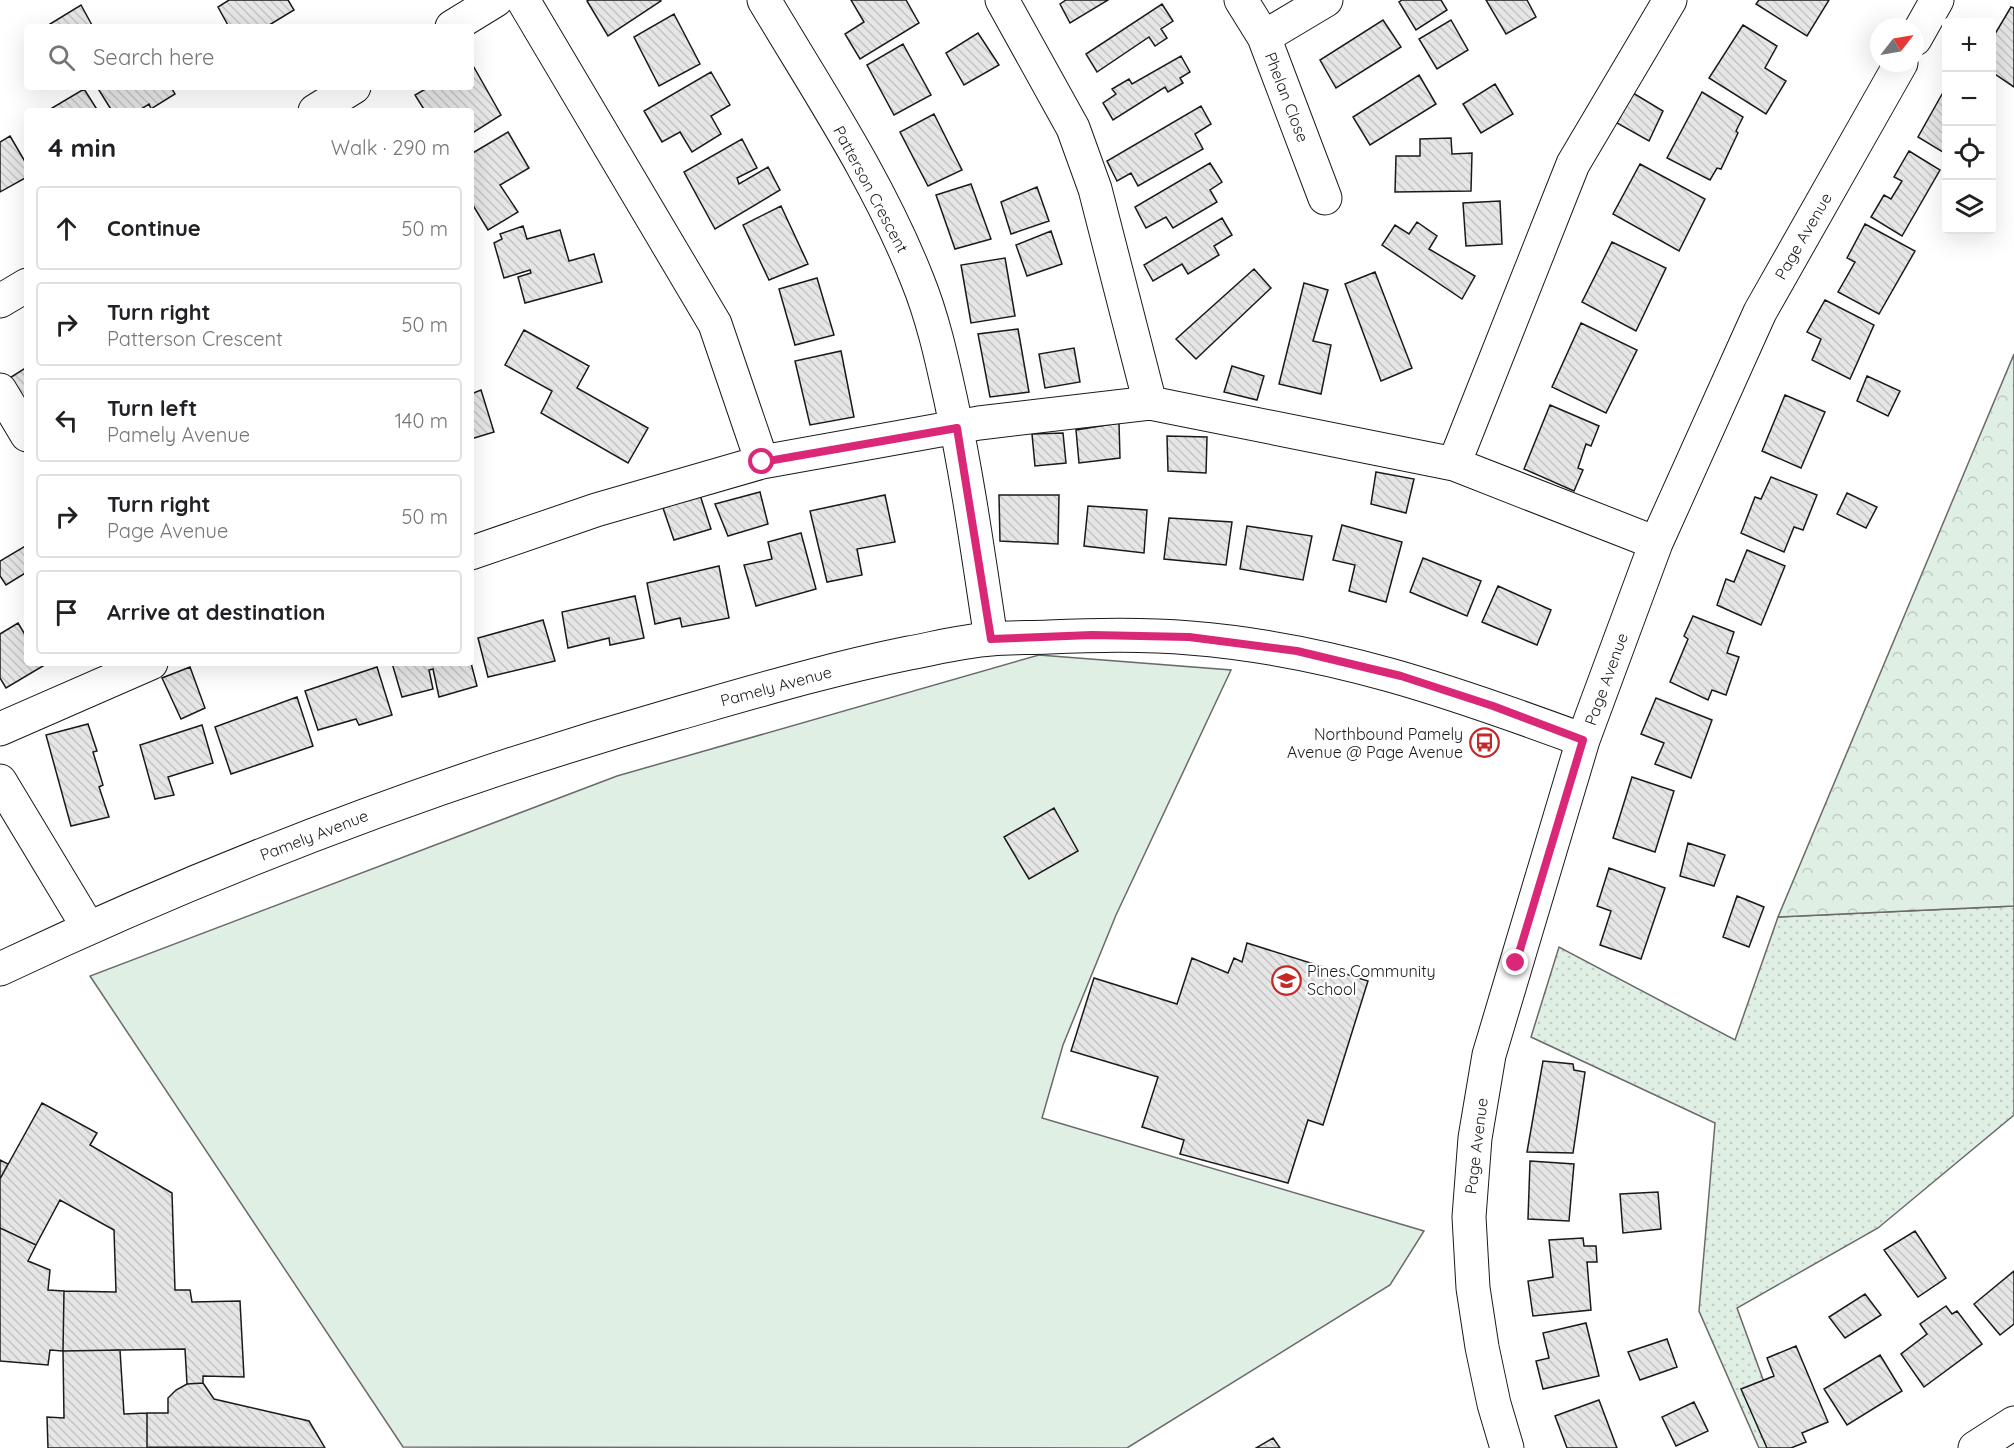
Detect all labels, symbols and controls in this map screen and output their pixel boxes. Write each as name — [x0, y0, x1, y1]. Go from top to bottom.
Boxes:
north arrow — [1870, 18, 1924, 72]
map controls — [1942, 18, 1996, 234]
button: + — [1942, 18, 1996, 72]
search box — [24, 24, 474, 90]
icon: search — [45, 41, 78, 74]
text: Search here — [93, 43, 214, 71]
street label: Phelan Close — [1261, 49, 1313, 145]
button: − — [1942, 72, 1996, 126]
street label: Patterson Crescent — [829, 122, 913, 256]
button: locate — [1942, 126, 1996, 180]
text: 4 min — [48, 131, 116, 164]
text: Walk · 290 m — [331, 135, 450, 160]
button: layers — [1942, 180, 1996, 234]
street label: Page Avenue — [1770, 189, 1836, 283]
icon: ahead — [50, 212, 83, 245]
text: Continue — [107, 214, 201, 242]
text: 50 m — [402, 216, 448, 241]
text: Turn right — [107, 298, 211, 326]
icon: right — [50, 308, 83, 341]
text: 50 m — [402, 312, 448, 337]
text: Patterson Crescent — [107, 326, 283, 351]
text: Turn left — [107, 394, 197, 422]
icon: left — [50, 404, 83, 437]
text: 140 m — [395, 408, 448, 433]
text: Pamely Avenue — [107, 422, 250, 447]
route start — [748, 448, 774, 474]
text: Turn right — [107, 490, 211, 518]
icon: right — [50, 500, 83, 533]
text: 50 m — [402, 504, 448, 529]
text: Page Avenue — [107, 518, 228, 543]
icon: arrive — [50, 596, 83, 629]
text: Arrive at destination — [107, 598, 325, 626]
street label: Page Avenue — [1580, 630, 1632, 728]
street label: Pamely Avenue — [718, 662, 834, 710]
place label: Northbound Pamely Avenue @ Page Avenue — [1287, 724, 1463, 762]
bus stop icon: Northbound Pamely Avenue @ Page Avenue — [1468, 727, 1500, 759]
street label: Pamely Avenue — [257, 805, 371, 865]
route end — [1502, 949, 1528, 975]
place label: Pines Community School — [1307, 961, 1436, 999]
school or university icon: Pines Community School — [1270, 964, 1302, 996]
street label: Page Avenue — [1460, 1097, 1492, 1195]

